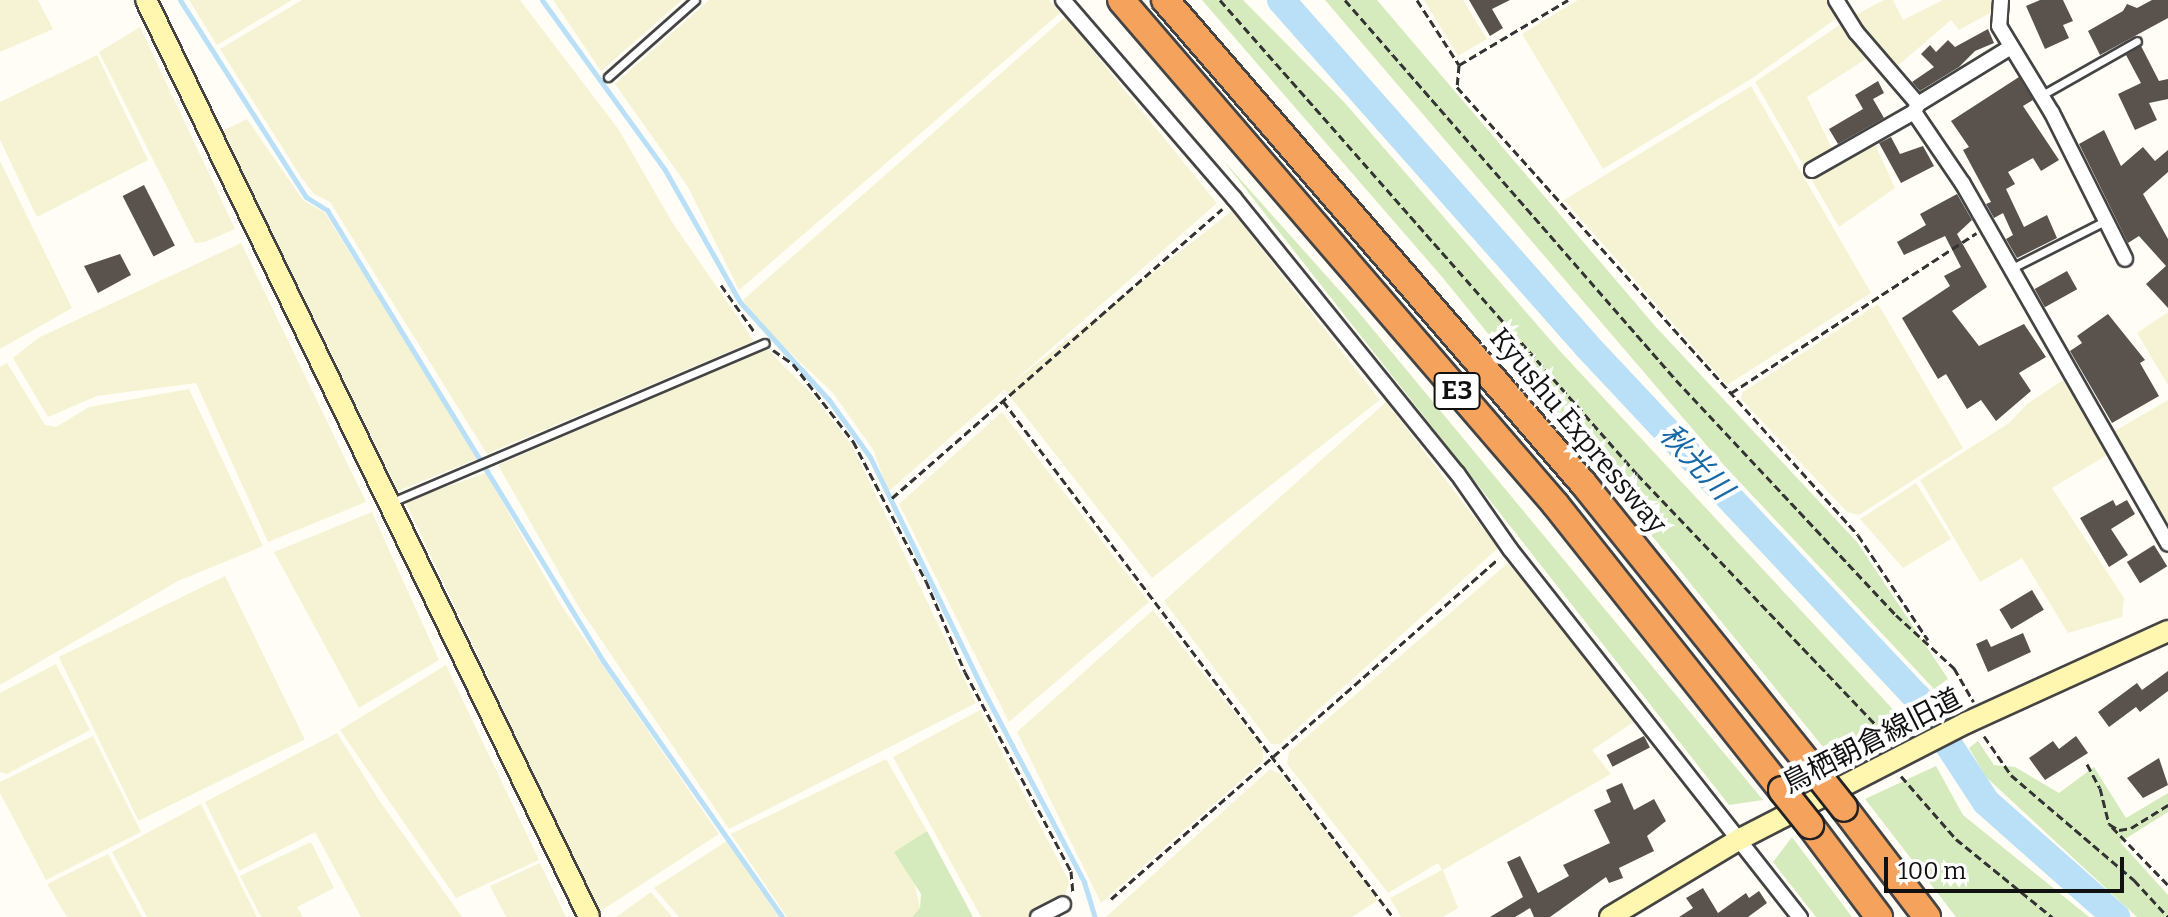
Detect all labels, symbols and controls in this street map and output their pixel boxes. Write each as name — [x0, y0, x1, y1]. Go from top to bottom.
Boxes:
street label: Kyushu Expressway — [1482, 322, 1674, 540]
road number: E3 — [1433, 369, 1481, 413]
water label: 秋光川 — [1652, 417, 1740, 507]
street label: 鳥栖朝倉線旧道 — [1777, 682, 1967, 800]
scale bar — [1888, 841, 2128, 891]
text: 100 m — [1898, 857, 1966, 885]

